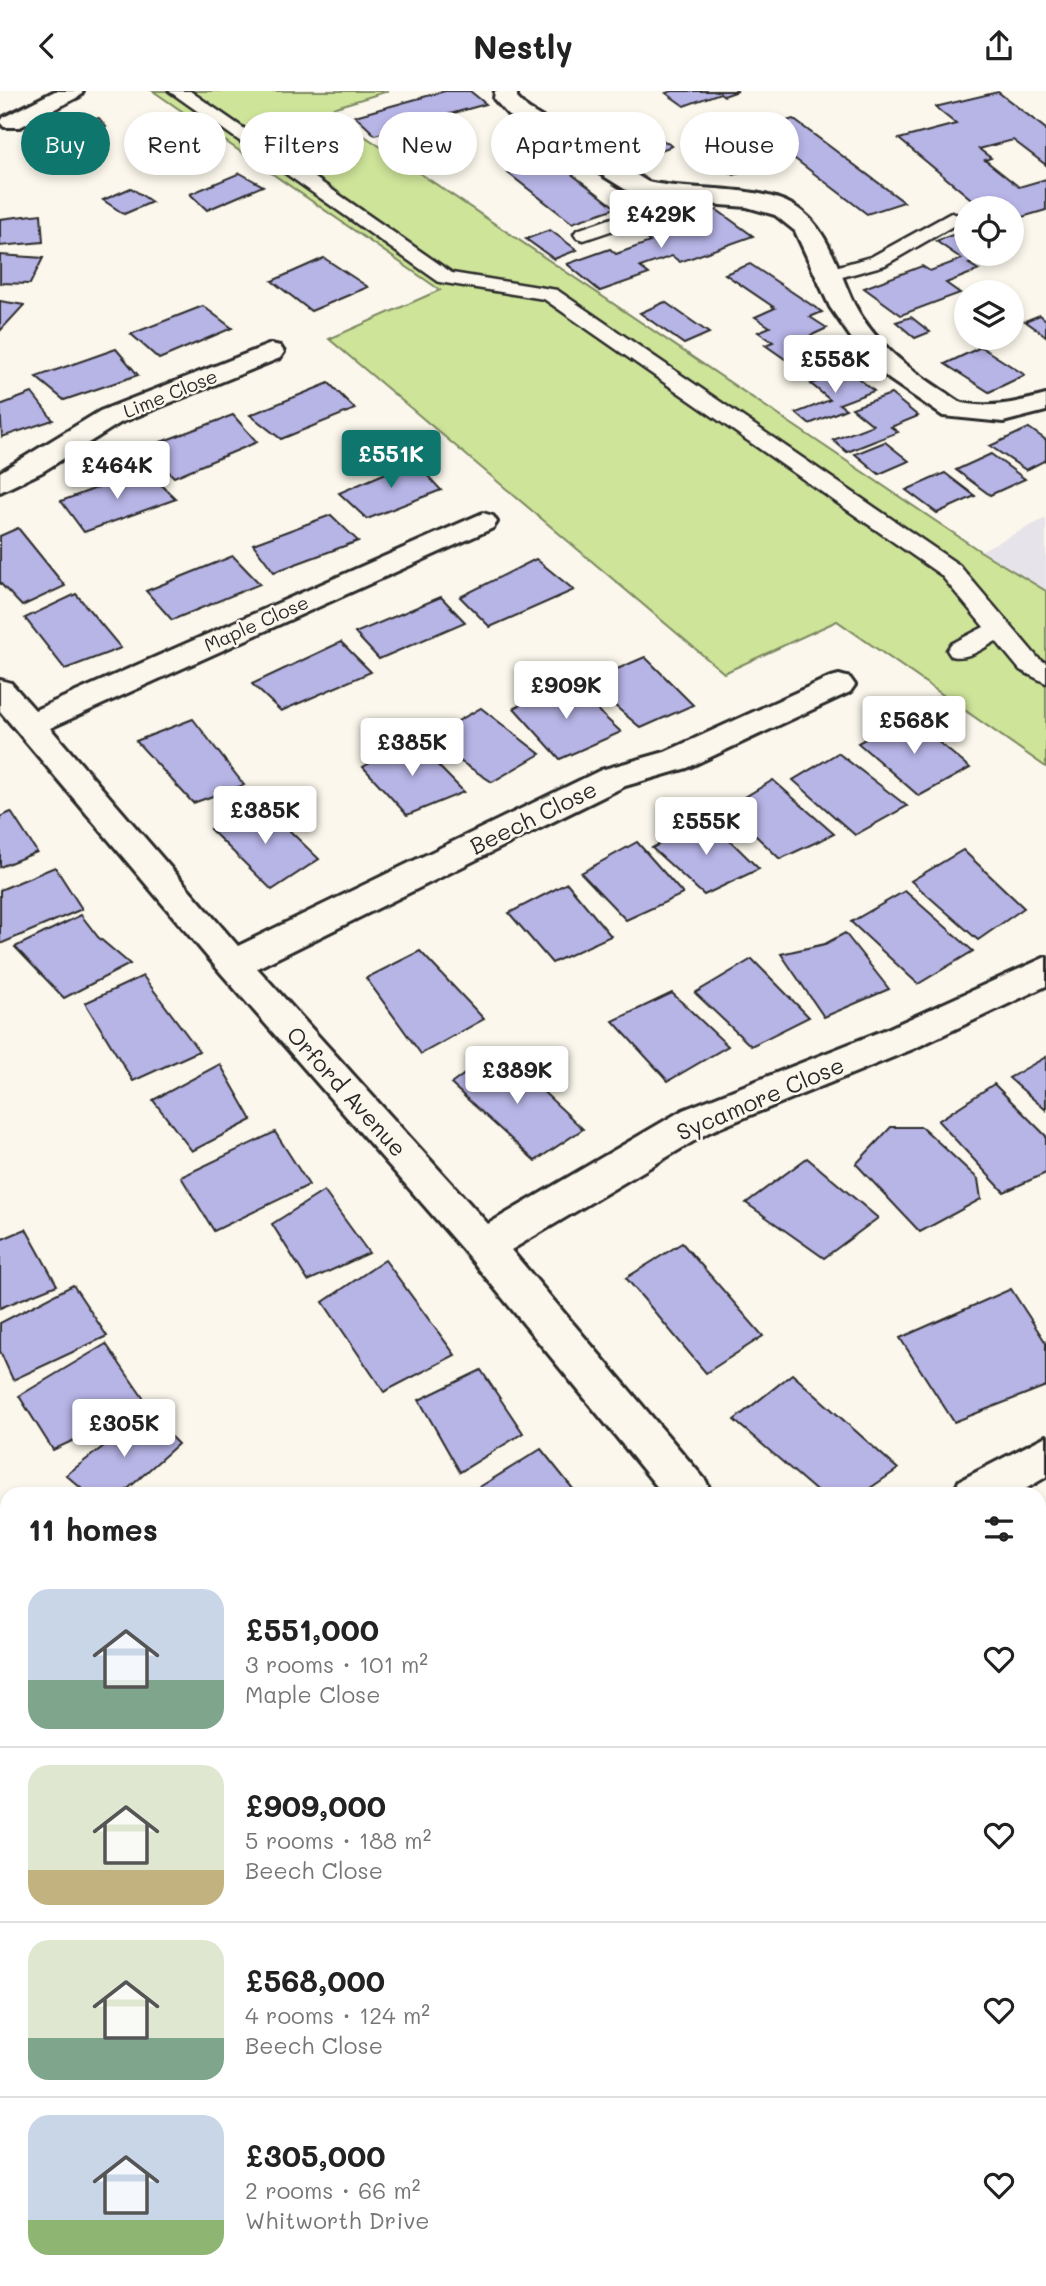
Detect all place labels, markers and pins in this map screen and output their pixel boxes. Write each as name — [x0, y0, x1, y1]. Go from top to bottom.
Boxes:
pin: £429K — [612, 191, 710, 250]
pin: £558K — [786, 335, 884, 395]
pin: £551K — [342, 431, 440, 490]
pin: £464K — [68, 441, 166, 501]
pin: £909K — [517, 661, 615, 721]
pin: £568K — [865, 697, 963, 756]
pin: £385K — [363, 719, 461, 778]
pin: £385K — [216, 787, 314, 846]
pin: £555K — [657, 797, 755, 857]
pin: £389K — [468, 1047, 566, 1106]
pin: £305K — [75, 1399, 173, 1459]

